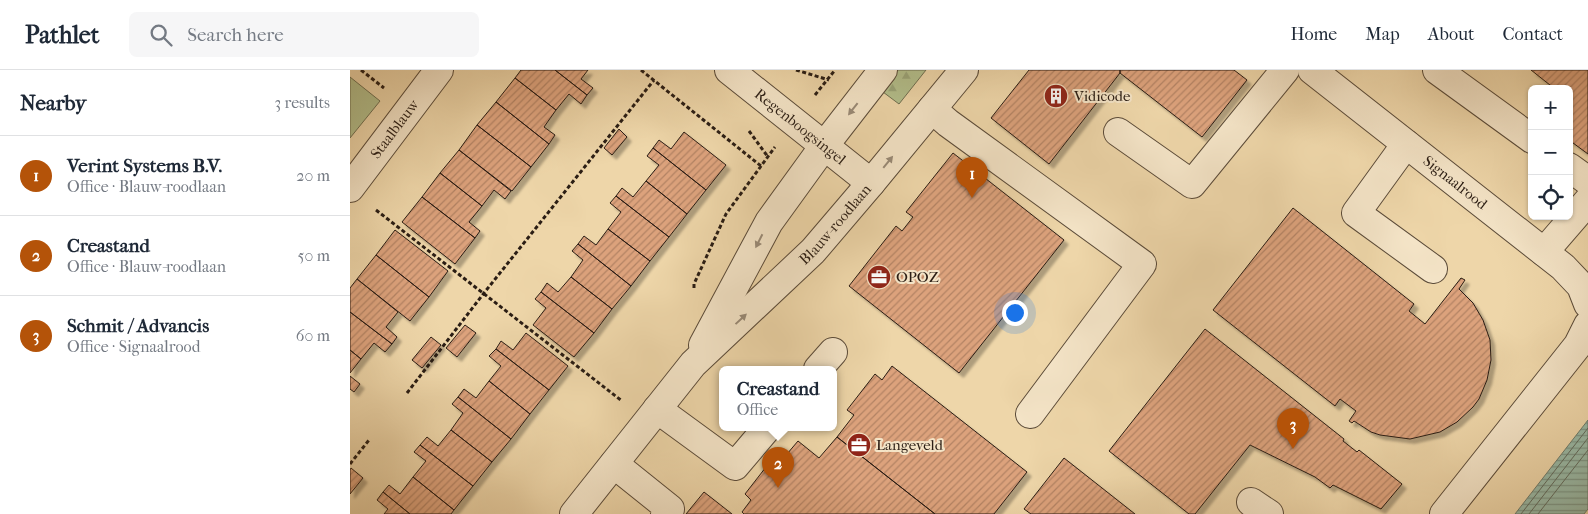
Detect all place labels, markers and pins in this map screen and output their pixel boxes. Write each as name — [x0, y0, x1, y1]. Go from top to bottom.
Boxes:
building icon: Vidicode — [1043, 83, 1069, 109]
place label: Vidicode — [1073, 87, 1131, 105]
pin: 1 — [956, 157, 988, 198]
office icon: OPOZ — [866, 264, 892, 290]
place label: OPOZ — [896, 268, 939, 286]
pin: 3 — [1277, 408, 1309, 449]
office icon: Langeveld — [846, 432, 872, 458]
place label: Langeveld — [876, 436, 944, 454]
pin: 2 — [762, 447, 794, 488]

